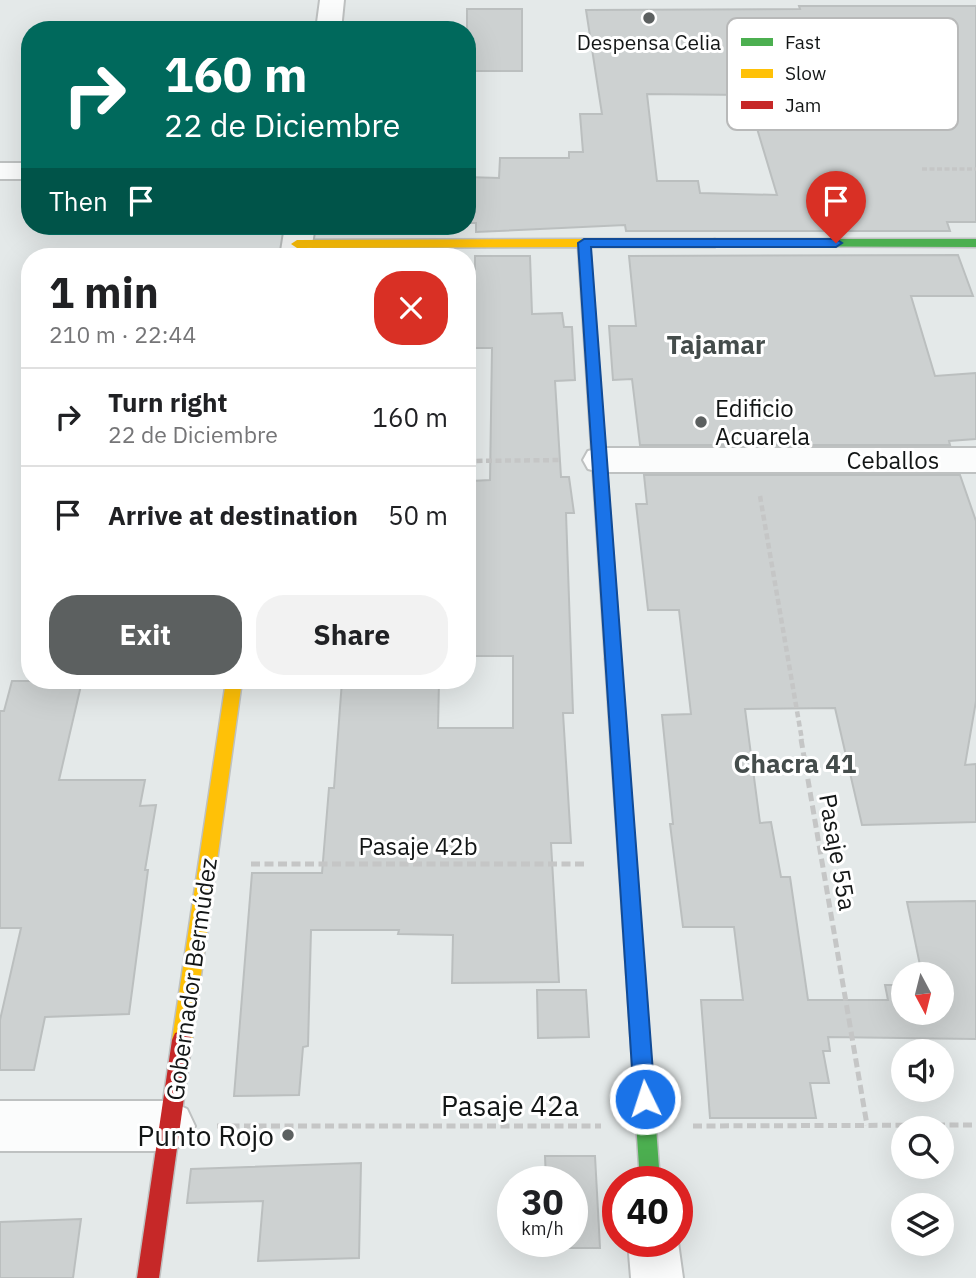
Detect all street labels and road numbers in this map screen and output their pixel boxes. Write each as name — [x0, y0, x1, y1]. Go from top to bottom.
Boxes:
street label: Ceballos — [847, 444, 939, 476]
street label: Pasaje 55a — [812, 791, 864, 913]
street label: Pasaje 42b — [358, 830, 478, 862]
street label: Gobernador Bermúdez — [158, 856, 224, 1102]
street label: Pasaje 42a — [441, 1087, 579, 1124]

